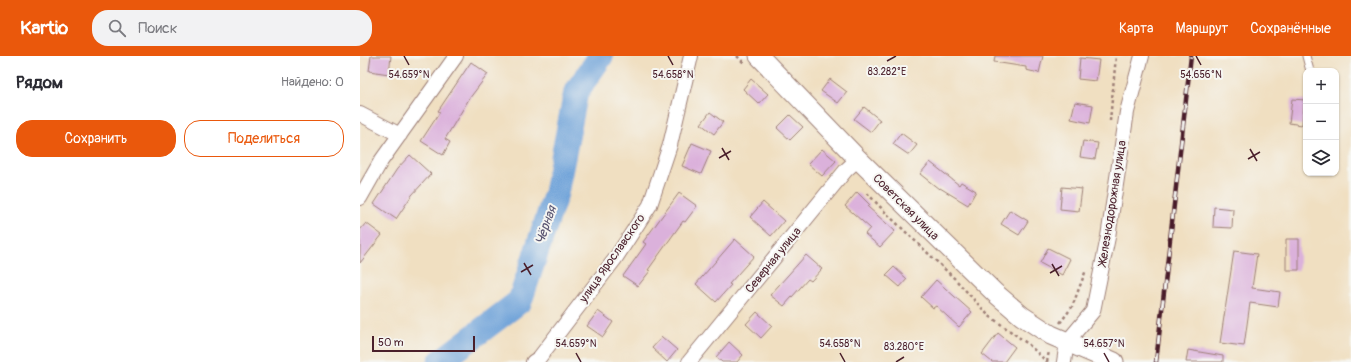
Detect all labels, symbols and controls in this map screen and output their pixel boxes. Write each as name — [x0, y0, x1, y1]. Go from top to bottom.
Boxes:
search box — [92, 10, 372, 46]
text: Kartio — [20, 16, 68, 40]
icon: search — [106, 17, 128, 39]
text: Поиск — [138, 19, 177, 38]
text: Карта — [1119, 20, 1154, 37]
text: Маршрут — [1176, 20, 1228, 37]
text: Сохранённые — [1250, 20, 1331, 37]
text: 83.282°E — [868, 66, 906, 78]
map controls — [1303, 68, 1339, 176]
button: + — [1303, 68, 1339, 104]
text: 54.659°N — [389, 69, 430, 81]
text: 54.658°N — [653, 69, 694, 81]
text: 54.656°N — [1180, 69, 1222, 81]
text: Рядом — [16, 72, 63, 93]
text: Найдено: 0 — [281, 74, 344, 90]
button: − — [1303, 104, 1339, 140]
button: Сохранить — [16, 120, 176, 157]
button: Поделиться — [184, 120, 344, 157]
street label: Железнодорожная улица — [1095, 139, 1130, 269]
button: layers — [1303, 140, 1339, 176]
street label: Советская улица — [869, 171, 942, 244]
water label: Чёрная — [532, 202, 561, 247]
street label: улица Ярославского — [576, 211, 649, 306]
street label: Северная улица — [742, 224, 805, 296]
scale bar — [372, 334, 475, 353]
text: 50 m — [378, 336, 404, 349]
text: 54.659°N — [556, 338, 597, 350]
text: 54.658°N — [820, 338, 861, 350]
text: 54.657°N — [1083, 338, 1125, 350]
text: 83.280°E — [884, 341, 924, 353]

